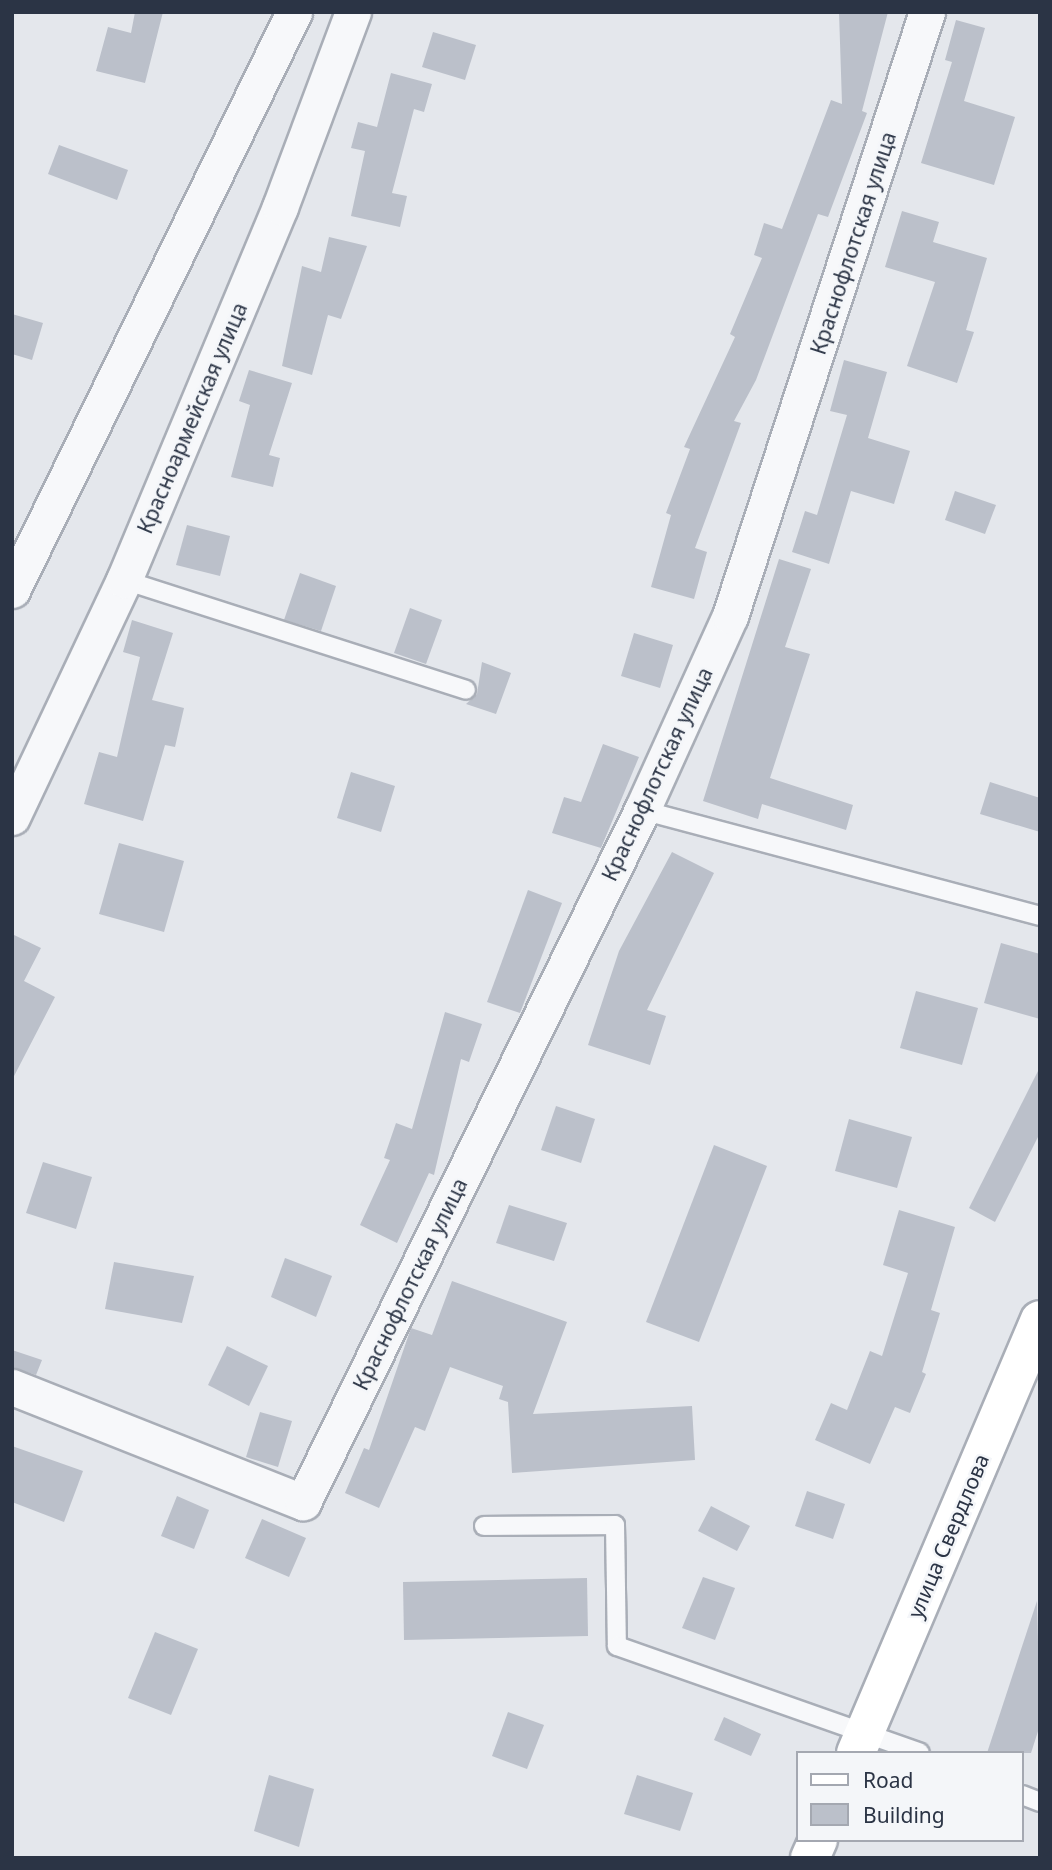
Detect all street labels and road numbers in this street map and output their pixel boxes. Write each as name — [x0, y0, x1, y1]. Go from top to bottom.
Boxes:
street label: Краснофлотская улица — [805, 128, 901, 358]
street label: Красноармейская улица — [132, 299, 252, 537]
street label: Краснофлотская улица — [596, 663, 718, 885]
street label: Краснофлотская улица — [348, 1174, 472, 1394]
street label: улица Свердлова — [902, 1450, 994, 1622]

